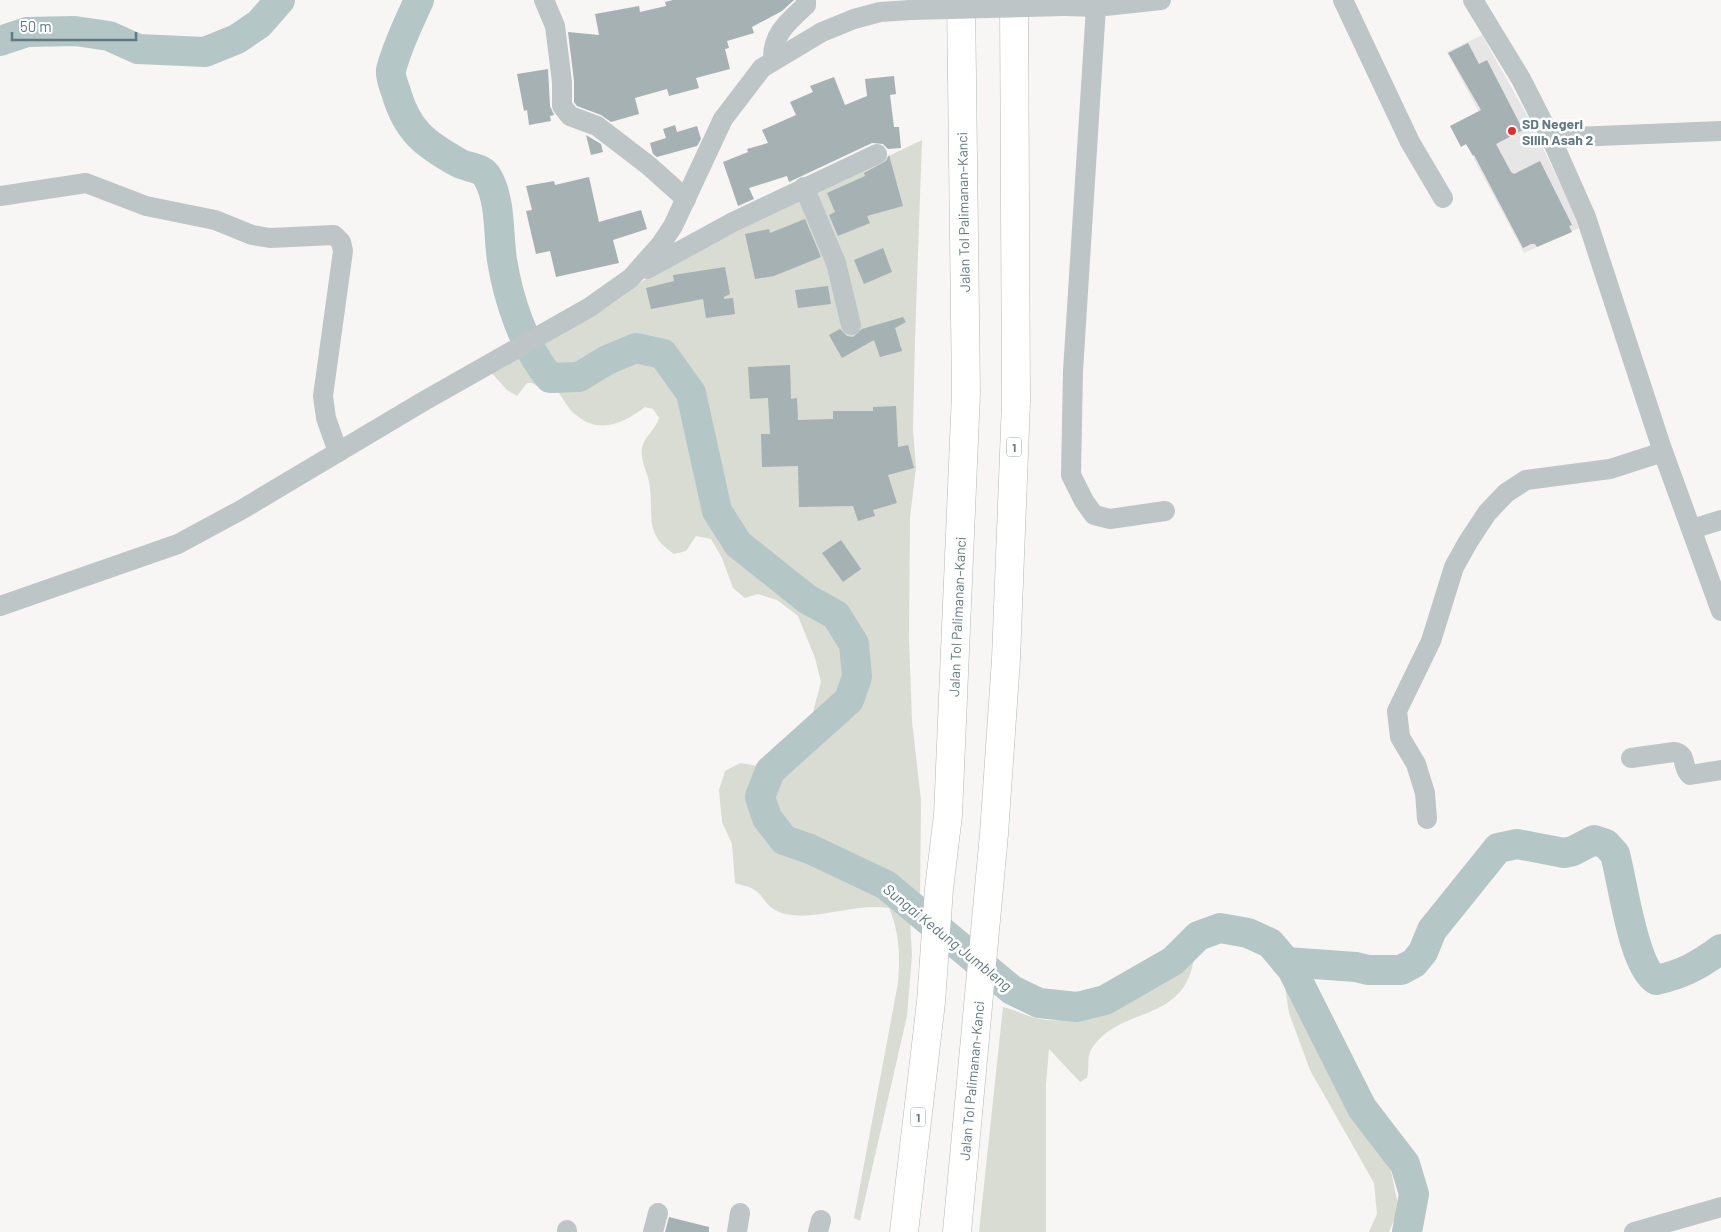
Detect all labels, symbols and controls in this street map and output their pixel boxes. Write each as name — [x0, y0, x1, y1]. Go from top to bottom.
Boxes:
scale bar — [12, 10, 136, 42]
text: 50 m — [20, 17, 52, 35]
place label: SD Negeri Silih Asah 2 — [1522, 115, 1594, 148]
marker: SD Negeri Silih Asah 2 — [1506, 125, 1518, 137]
street label: Jalan Tol Palimanan–Kanci — [953, 132, 973, 292]
road number: 1 — [1006, 438, 1022, 457]
street label: Jalan Tol Palimanan–Kanci — [945, 536, 968, 697]
water label: Sungai Kedung Jumbleng — [880, 880, 1016, 994]
street label: Jalan Tol Palimanan–Kanci — [955, 1000, 987, 1161]
road number: 1 — [910, 1108, 926, 1126]

